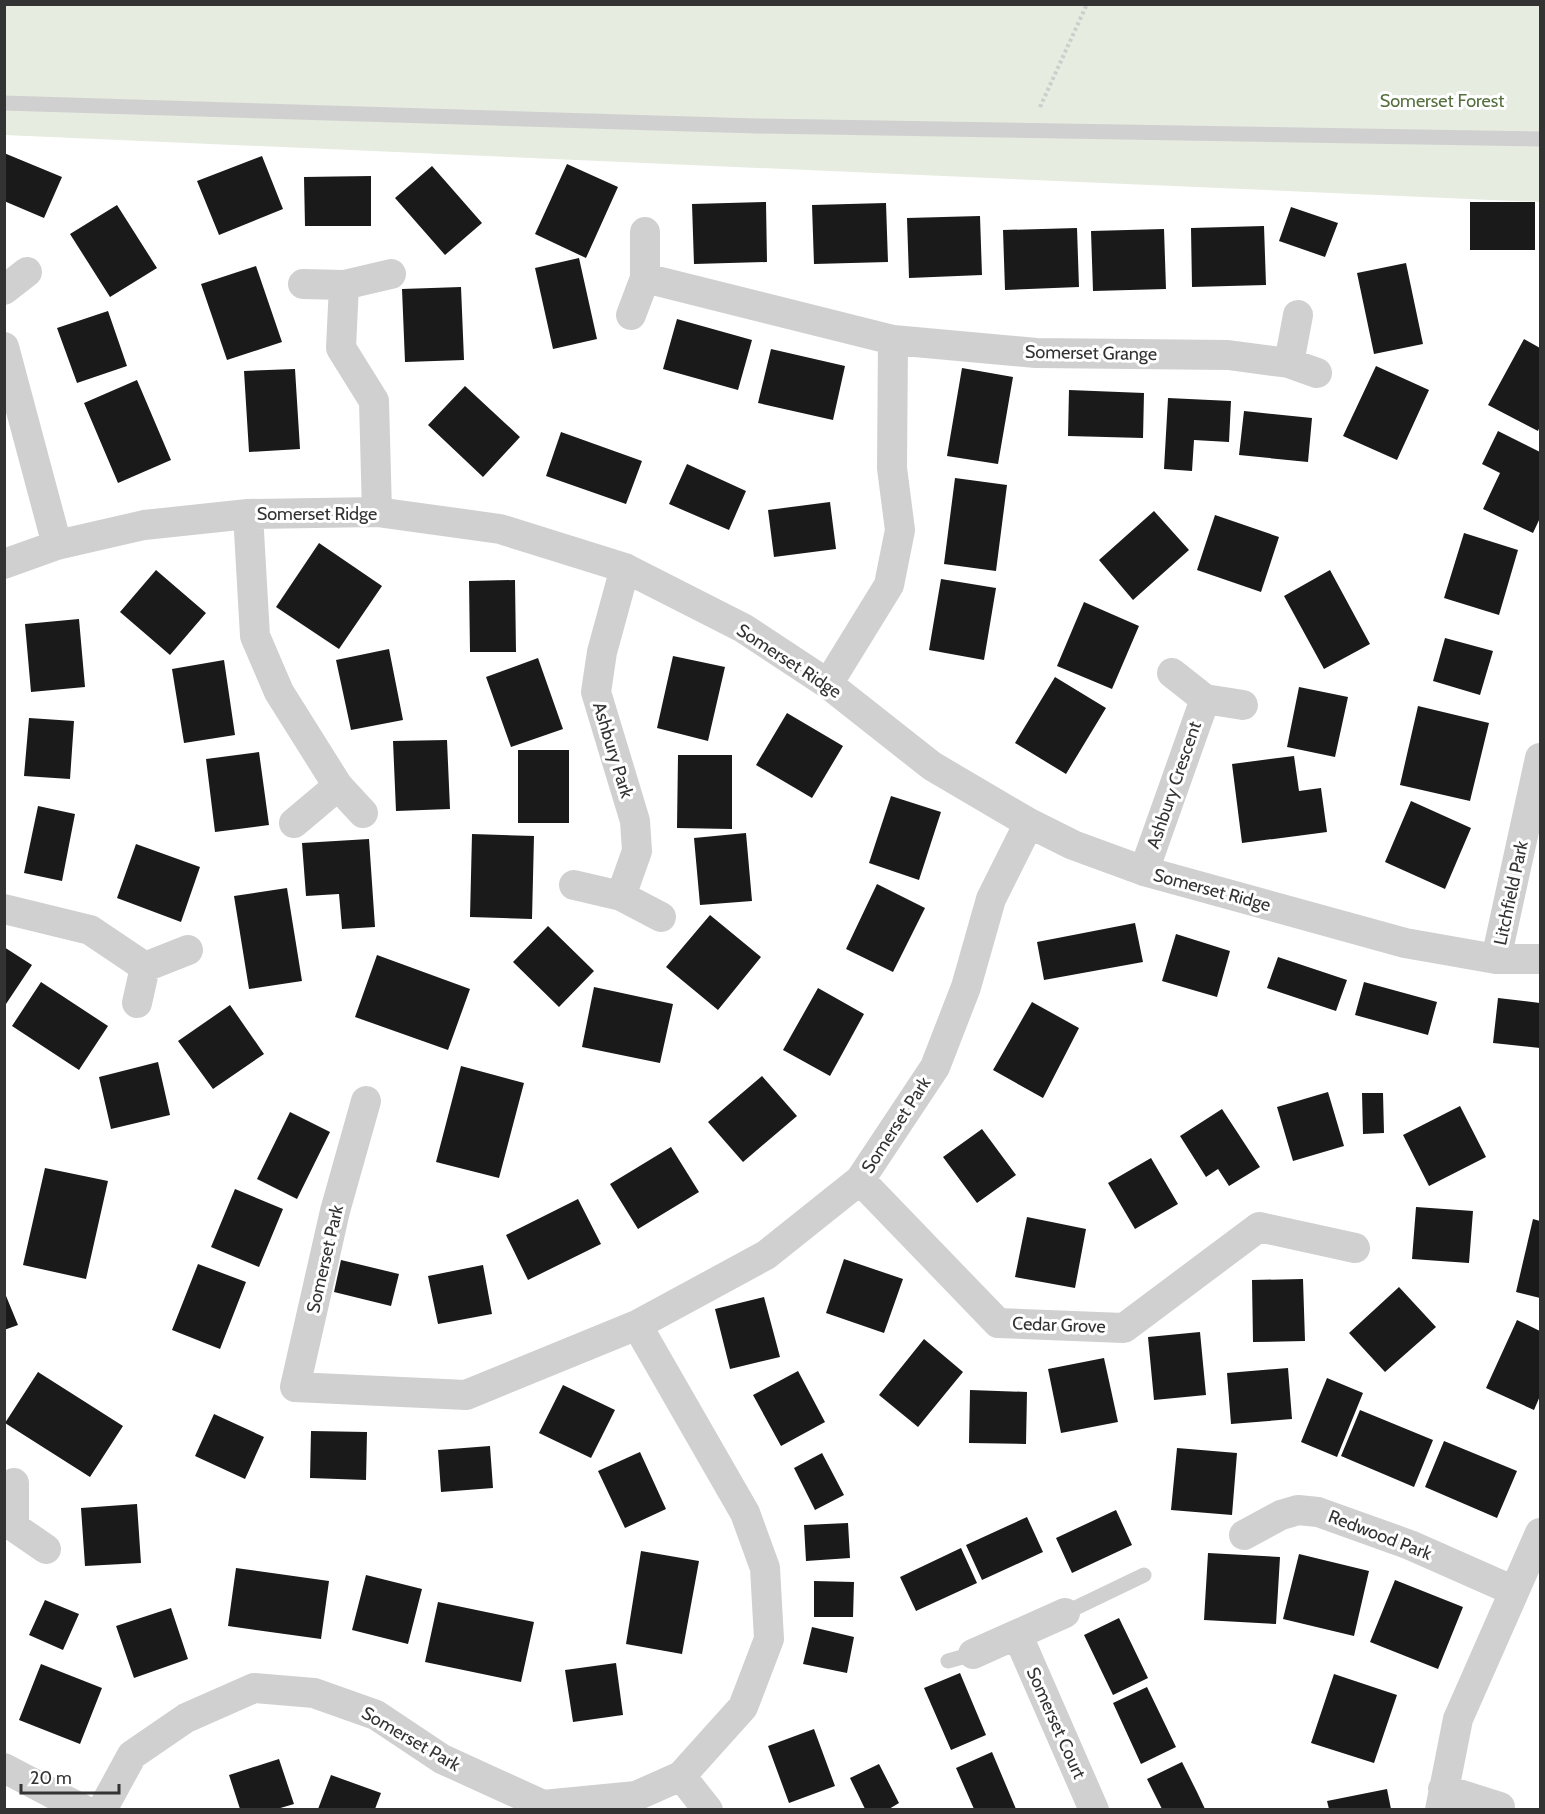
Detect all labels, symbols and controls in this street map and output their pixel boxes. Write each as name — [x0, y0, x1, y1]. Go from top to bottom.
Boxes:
park label: Somerset Forest — [1380, 90, 1504, 112]
street label: Somerset Grange — [1025, 341, 1157, 365]
street label: Somerset Ridge — [257, 503, 377, 525]
street label: Somerset Ridge — [732, 619, 846, 703]
street label: Ashbury Park — [588, 699, 638, 801]
street label: Ashbury Crescent — [1142, 719, 1206, 851]
street label: Litchfield Park — [1489, 838, 1533, 947]
street label: Somerset Ridge — [1151, 864, 1273, 916]
street label: Somerset Park — [857, 1072, 936, 1177]
street label: Somerset Park — [302, 1202, 348, 1315]
street label: Cedar Grove — [1012, 1312, 1106, 1338]
street label: Redwood Park — [1325, 1505, 1436, 1565]
street label: Somerset Court — [1022, 1664, 1090, 1782]
street label: Somerset Park — [358, 1702, 465, 1777]
scale bar — [21, 1757, 118, 1795]
text: 20 m — [30, 1767, 72, 1789]

